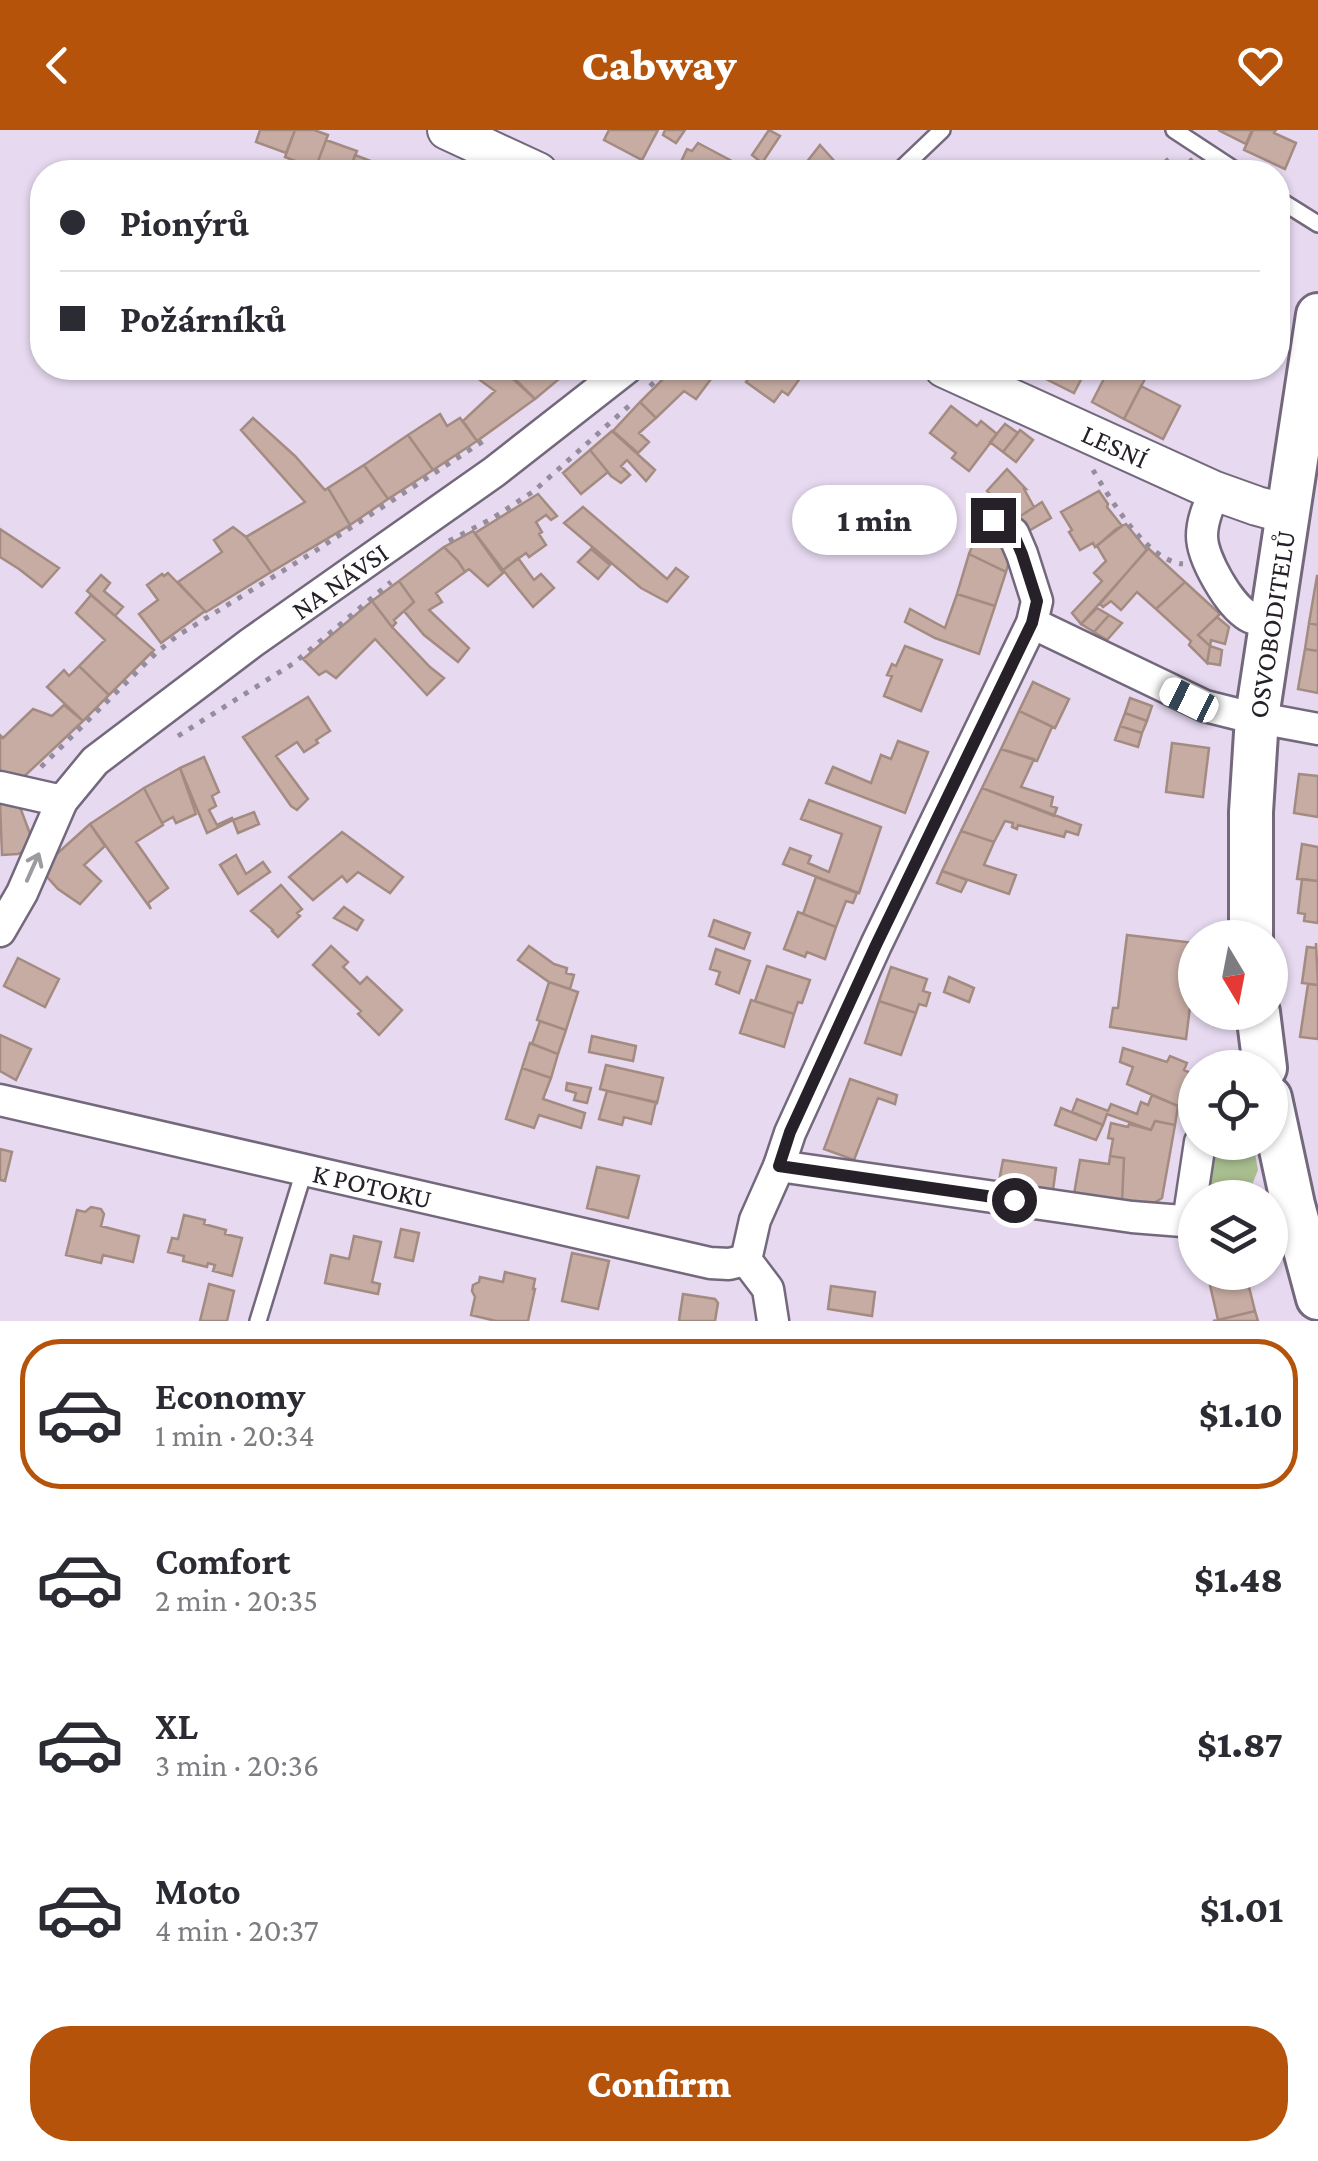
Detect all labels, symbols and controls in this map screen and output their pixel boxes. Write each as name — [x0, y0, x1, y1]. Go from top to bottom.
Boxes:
icon: back — [30, 38, 85, 93]
icon: heart — [1233, 38, 1288, 93]
text: Cabway — [581, 40, 737, 90]
text: Pionýrů — [120, 202, 249, 244]
text: Požárníků — [120, 298, 286, 340]
street label: LESNÍ — [1077, 417, 1153, 474]
callout: 1 min — [793, 485, 958, 555]
route end — [971, 498, 1016, 543]
text: 1 min — [837, 502, 912, 538]
street label: OSVOBODITELŮ — [1242, 528, 1301, 720]
street label: NA NÁVSI — [285, 536, 394, 625]
car — [1155, 673, 1223, 727]
one-way arrow — [25, 852, 43, 883]
north arrow — [1178, 920, 1288, 1030]
map controls — [1178, 920, 1288, 1290]
button: locate — [1178, 1050, 1288, 1160]
street label: K POTOKU — [310, 1157, 435, 1214]
route start — [992, 1178, 1037, 1223]
button: layers — [1178, 1180, 1288, 1290]
icon: car — [35, 1369, 125, 1459]
text: Economy — [155, 1375, 305, 1417]
text: $1.10 — [1199, 1393, 1283, 1435]
text: 1 min · 20:34 — [155, 1417, 315, 1453]
icon: car — [35, 1534, 125, 1624]
text: Comfort — [155, 1540, 291, 1582]
text: $1.48 — [1194, 1558, 1283, 1600]
text: 2 min · 20:35 — [155, 1582, 318, 1618]
icon: car — [35, 1699, 125, 1789]
text: XL — [155, 1705, 198, 1747]
text: $1.87 — [1197, 1723, 1283, 1765]
text: 3 min · 20:36 — [155, 1747, 319, 1783]
icon: car — [35, 1864, 125, 1954]
text: Moto — [155, 1870, 241, 1912]
text: $1.01 — [1200, 1888, 1283, 1930]
text: 4 min · 20:37 — [155, 1912, 319, 1948]
button: Confirm — [30, 2026, 1288, 2141]

